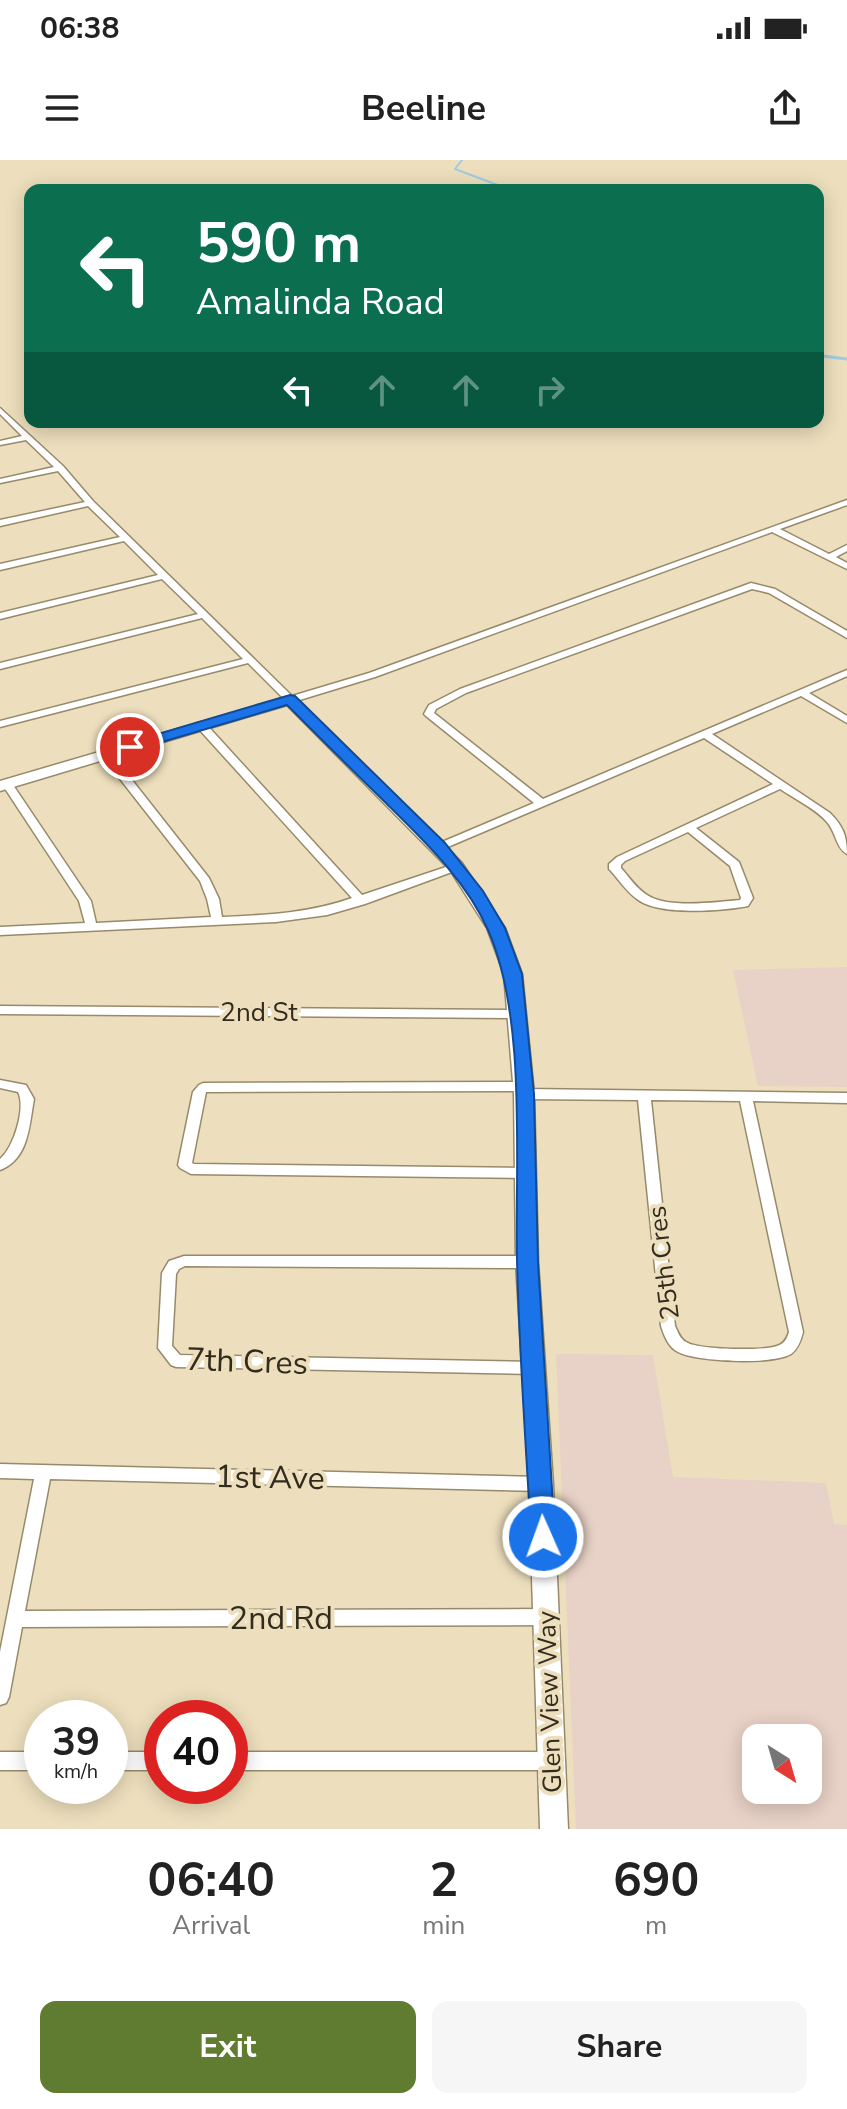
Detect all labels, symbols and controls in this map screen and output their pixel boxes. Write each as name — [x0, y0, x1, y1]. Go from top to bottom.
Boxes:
text: 06:38 — [40, 8, 119, 49]
text: Beeline — [361, 84, 486, 133]
icon: menu — [40, 86, 84, 130]
icon: share — [763, 86, 807, 130]
text: 590 m — [196, 205, 361, 282]
icon: left — [64, 216, 168, 320]
text: Amalinda Road — [196, 278, 445, 327]
icon: left — [276, 368, 320, 412]
icon: ahead — [360, 368, 404, 412]
icon: ahead — [444, 368, 488, 412]
icon: right — [528, 368, 572, 412]
pin — [96, 713, 164, 781]
icon: arrive — [108, 725, 152, 769]
street label: 2nd St — [220, 995, 299, 1030]
street label: 25th Cres — [639, 1204, 688, 1322]
street label: 7th Cres — [185, 1338, 309, 1385]
street label: 1st Ave — [215, 1455, 325, 1500]
position arrow — [501, 1495, 585, 1579]
street label: 2nd Rd — [229, 1597, 333, 1640]
street label: Glen View Way — [529, 1610, 570, 1794]
speed limit sign: 40 — [144, 1700, 248, 1804]
text: 39 — [52, 1715, 100, 1769]
north arrow — [742, 1724, 822, 1804]
map controls — [742, 1724, 822, 1804]
text: km/h — [54, 1758, 98, 1785]
text: 06:40 — [148, 1847, 275, 1913]
text: 2 — [429, 1847, 458, 1913]
text: 690 — [613, 1847, 699, 1913]
text: Arrival — [172, 1908, 250, 1943]
text: min — [422, 1908, 465, 1943]
text: m — [645, 1908, 667, 1943]
button: Exit — [40, 2001, 416, 2093]
button: Share — [432, 2001, 807, 2093]

